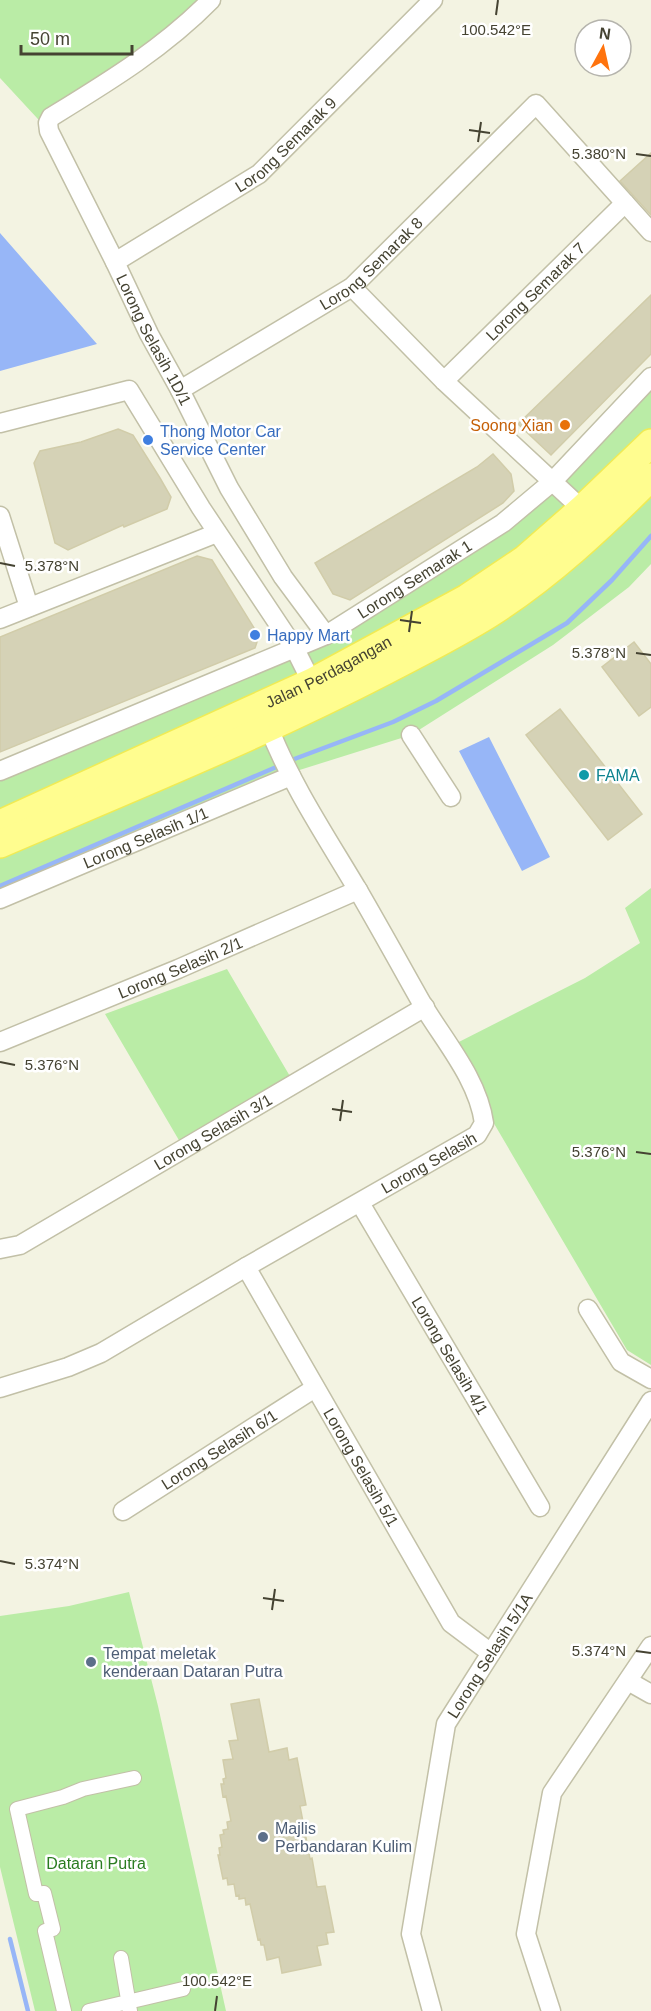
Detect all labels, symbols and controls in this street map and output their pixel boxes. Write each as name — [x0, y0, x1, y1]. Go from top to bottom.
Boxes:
scale bar — [21, 18, 132, 56]
north arrow — [573, 18, 633, 78]
text: 100.542°E — [461, 21, 531, 38]
text: N — [598, 24, 612, 43]
text: 50 m — [30, 29, 70, 49]
street label: Lorong Semarak 9 — [232, 94, 340, 196]
text: 5.380°N — [572, 145, 626, 162]
street label: Lorong Semarak 8 — [317, 214, 426, 313]
street label: Lorong Semarak 7 — [483, 239, 589, 344]
street label: Lorong Selasih 1D/1 — [113, 271, 194, 408]
place label: Soong Xian — [470, 417, 553, 434]
marker: Soong Xian — [558, 418, 572, 432]
place label: Thong Motor Car Service Center — [160, 423, 282, 458]
marker: Thong Motor Car Service Center — [141, 433, 155, 447]
street label: Lorong Semarak 1 — [355, 537, 475, 622]
text: 5.378°N — [25, 557, 79, 574]
place label: Happy Mart — [267, 627, 350, 644]
marker: Happy Mart — [248, 628, 262, 642]
street label: Jalan Perdagangan — [263, 633, 394, 711]
text: 5.378°N — [572, 644, 626, 661]
place label: FAMA — [596, 767, 640, 784]
marker: FAMA — [577, 768, 591, 782]
street label: Lorong Selasih 1/1 — [81, 804, 211, 872]
street label: Lorong Selasih 2/1 — [116, 934, 245, 1002]
text: 5.376°N — [25, 1056, 79, 1073]
street label: Lorong Selasih 3/1 — [151, 1091, 275, 1173]
street label: Lorong Selasih — [378, 1129, 480, 1197]
text: 5.376°N — [572, 1143, 626, 1160]
street label: Lorong Selasih 4/1 — [408, 1294, 491, 1417]
street label: Lorong Selasih 5/1 — [320, 1405, 402, 1530]
street label: Lorong Selasih 6/1 — [158, 1407, 280, 1493]
text: 5.374°N — [25, 1555, 79, 1572]
street label: Lorong Selasih 5/1A — [444, 1590, 536, 1721]
text: 5.374°N — [572, 1642, 626, 1659]
place label: Tempat meletak kenderaan Dataran Putra — [103, 1645, 283, 1680]
marker: Tempat meletak kenderaan Dataran Putra — [84, 1655, 98, 1669]
place label: Majlis Perbandaran Kulim — [275, 1820, 412, 1855]
marker: Majlis Perbandaran Kulim — [256, 1830, 270, 1844]
park label: Dataran Putra — [46, 1855, 146, 1872]
text: 100.542°E — [182, 1972, 252, 1989]

